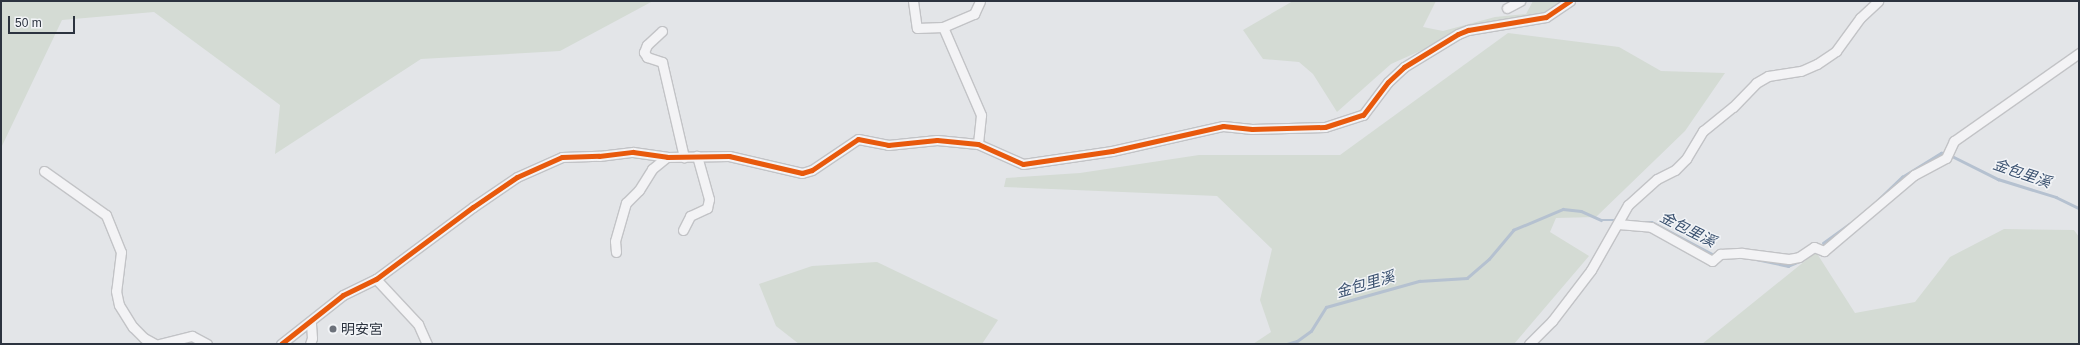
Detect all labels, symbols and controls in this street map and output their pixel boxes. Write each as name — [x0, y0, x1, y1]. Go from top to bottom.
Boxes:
scale bar — [10, 8, 77, 34]
text: 50 m — [15, 16, 42, 30]
water label: 金包里溪 — [1991, 155, 2053, 191]
water label: 金包里溪 — [1657, 207, 1719, 251]
water label: 金包里溪 — [1334, 267, 1396, 301]
place label: 明安宮 — [341, 321, 383, 337]
marker: 明安宮 — [328, 324, 338, 334]

